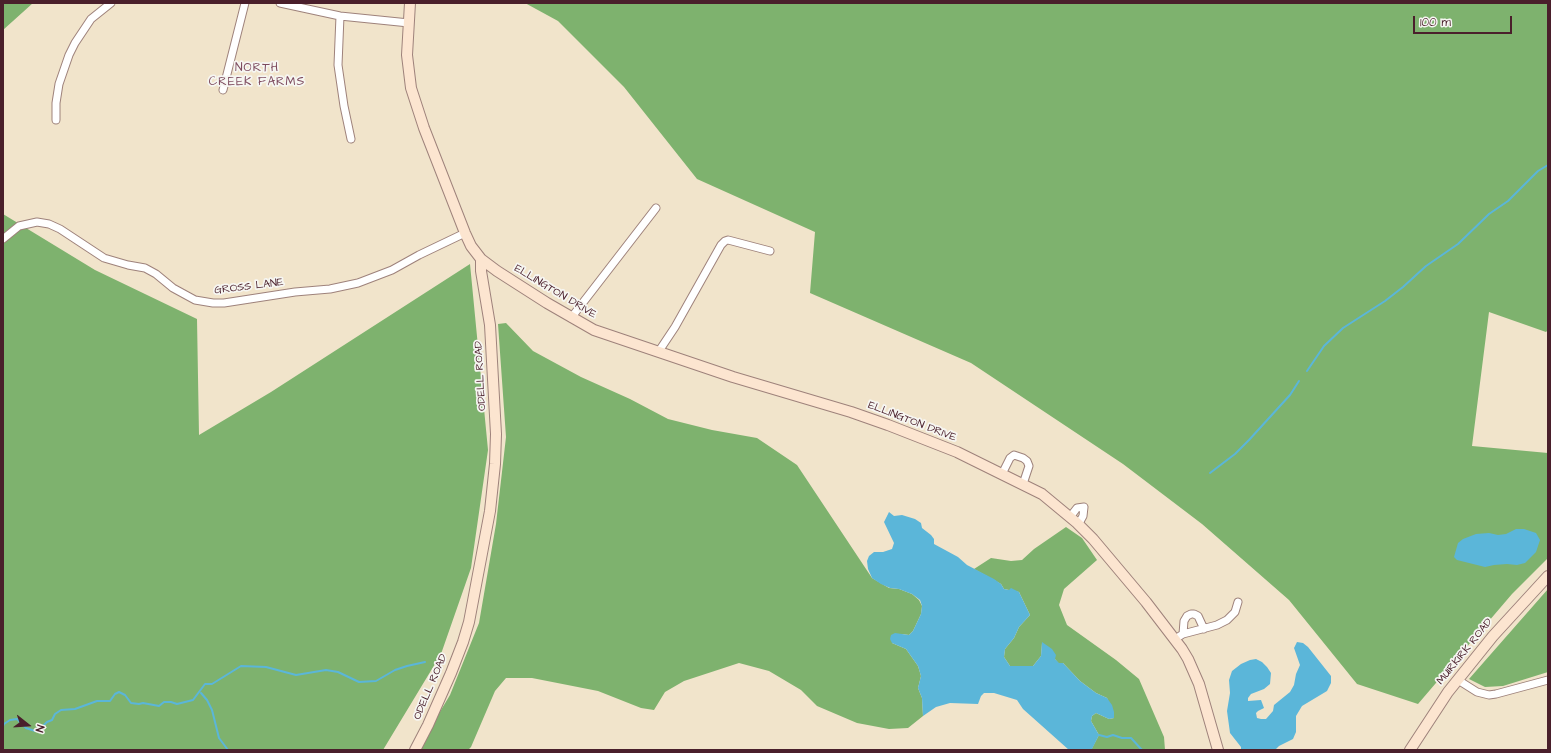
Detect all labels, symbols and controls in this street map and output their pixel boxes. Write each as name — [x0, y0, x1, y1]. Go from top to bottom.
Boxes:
scale bar — [1415, 8, 1514, 34]
text: 100 m — [1420, 14, 1451, 31]
district label: NORTH CREEK FARMS — [209, 61, 305, 89]
street label: ELLINGTON DRIVE — [512, 262, 598, 322]
street label: GROSS LANE — [214, 276, 284, 298]
street label: ODELL ROAD — [473, 341, 489, 411]
street label: ELLINGTON DRIVE — [866, 399, 958, 445]
street label: MUIRKIRK ROAD — [1434, 616, 1496, 688]
street label: ODELL ROAD — [411, 652, 451, 722]
north arrow — [8, 705, 48, 745]
text: N — [32, 723, 48, 734]

